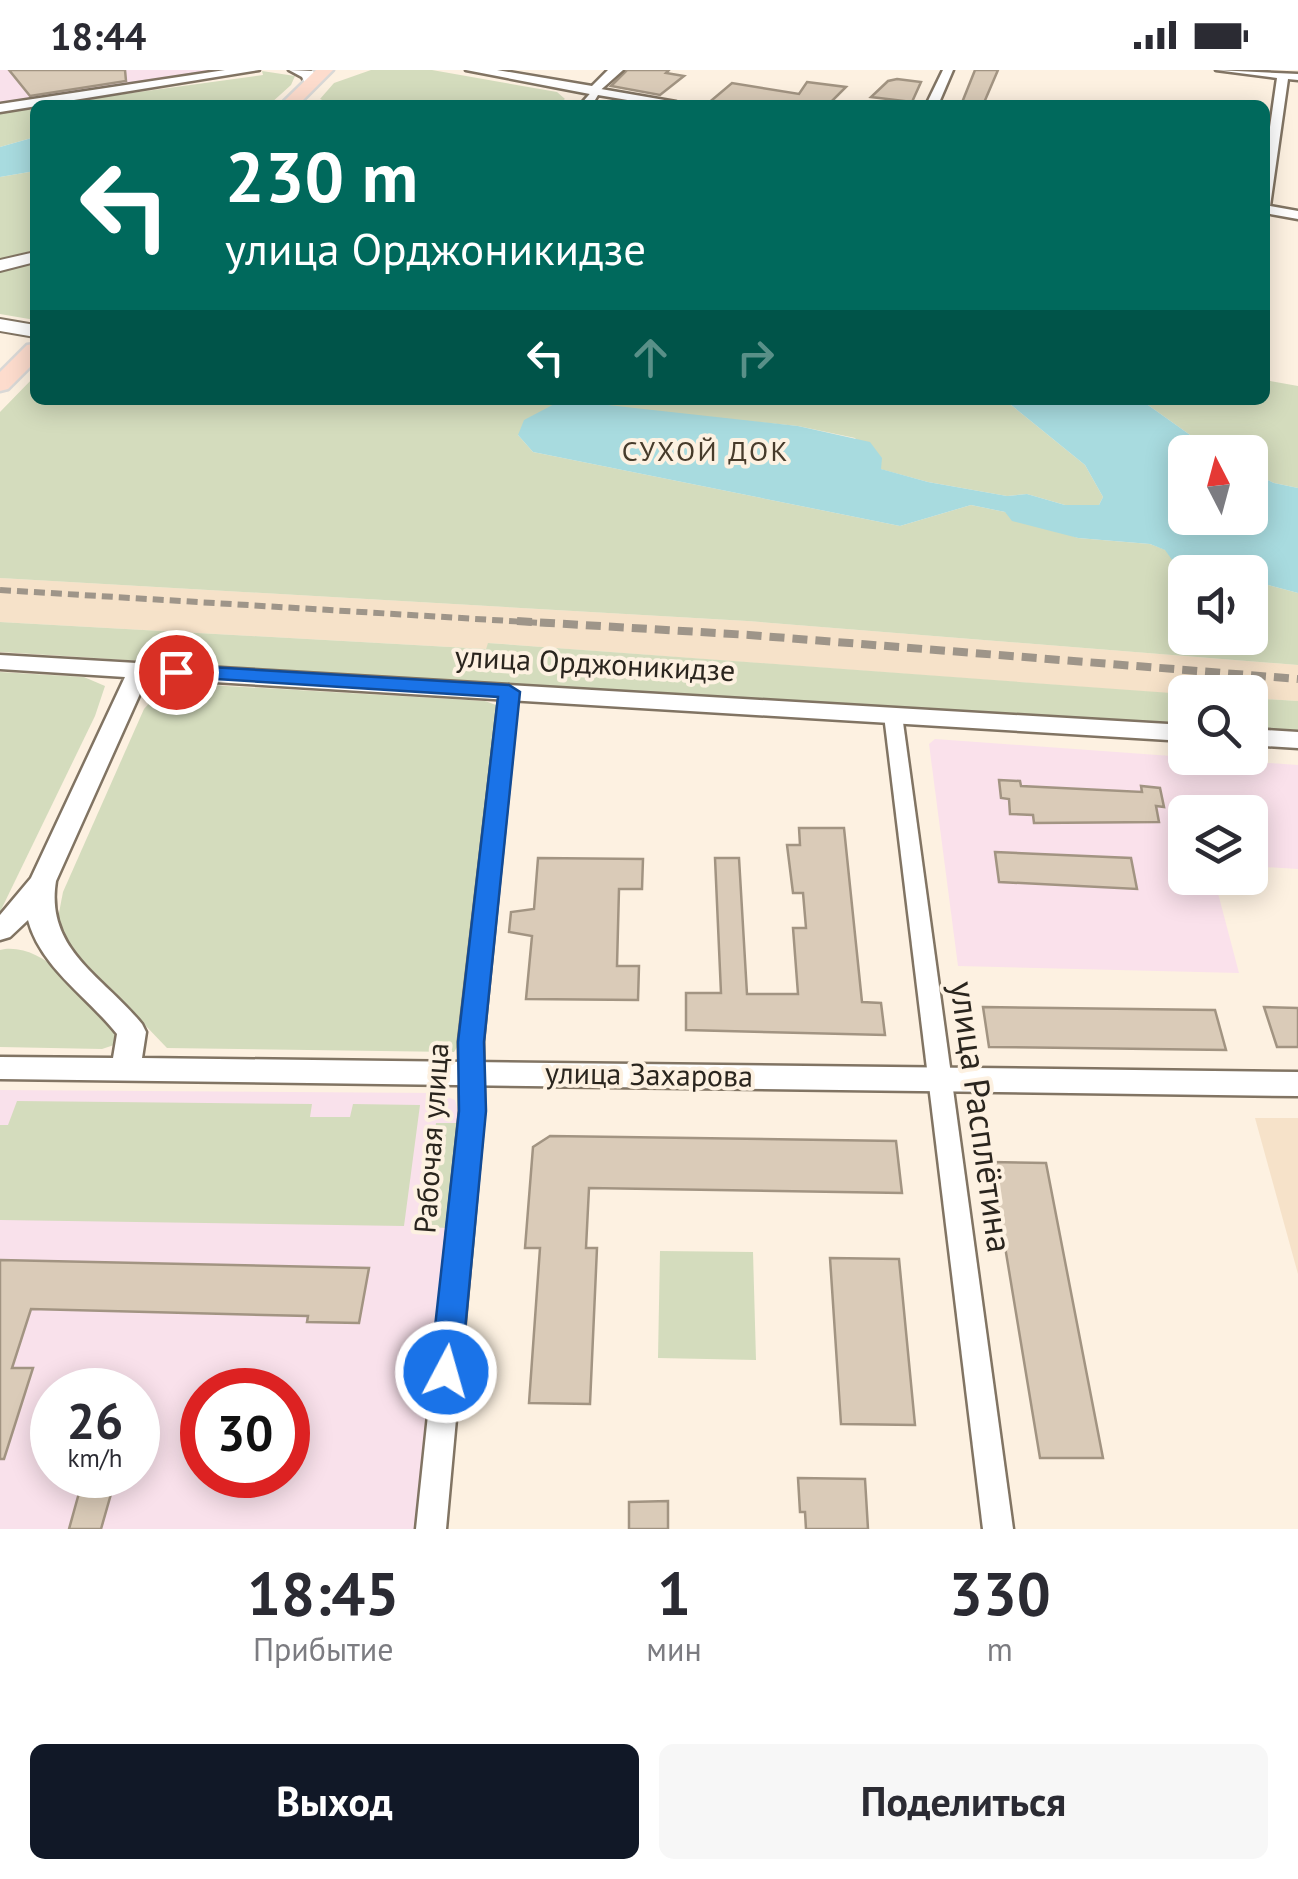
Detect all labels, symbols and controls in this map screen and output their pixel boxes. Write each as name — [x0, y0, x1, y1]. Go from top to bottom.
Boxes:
text: 18:44 — [50, 11, 146, 60]
text: 230 m — [225, 131, 418, 221]
icon: left — [60, 140, 190, 270]
text: улица Орджоникидзе — [225, 219, 646, 277]
icon: left — [518, 330, 573, 385]
icon: ahead — [623, 330, 678, 385]
icon: right — [728, 330, 783, 385]
district label: СУХОЙ ДОК — [622, 432, 790, 469]
north arrow — [1168, 435, 1268, 535]
map controls — [1168, 435, 1268, 895]
button: sound — [1168, 555, 1268, 655]
pin — [134, 630, 219, 715]
street label: улица Орджоникидзе — [454, 636, 736, 689]
icon: arrive — [149, 645, 204, 700]
button: search — [1168, 675, 1268, 775]
button: layers — [1168, 795, 1268, 895]
street label: улица Расплётина — [940, 978, 1024, 1255]
street label: Рабочая улица — [404, 1041, 457, 1235]
street label: улица Захарова — [545, 1052, 753, 1095]
position arrow — [394, 1320, 498, 1424]
speed limit sign: 30 — [180, 1368, 310, 1498]
text: 26 — [67, 1388, 123, 1453]
text: km/h — [68, 1442, 122, 1474]
text: 18:45 — [247, 1554, 399, 1632]
text: 1 — [657, 1554, 691, 1632]
text: 330 — [949, 1554, 1051, 1632]
text: Прибытие — [253, 1628, 393, 1670]
text: мин — [646, 1628, 702, 1670]
text: m — [987, 1628, 1013, 1670]
button: Выход — [30, 1744, 639, 1859]
button: Поделиться — [659, 1744, 1268, 1859]

